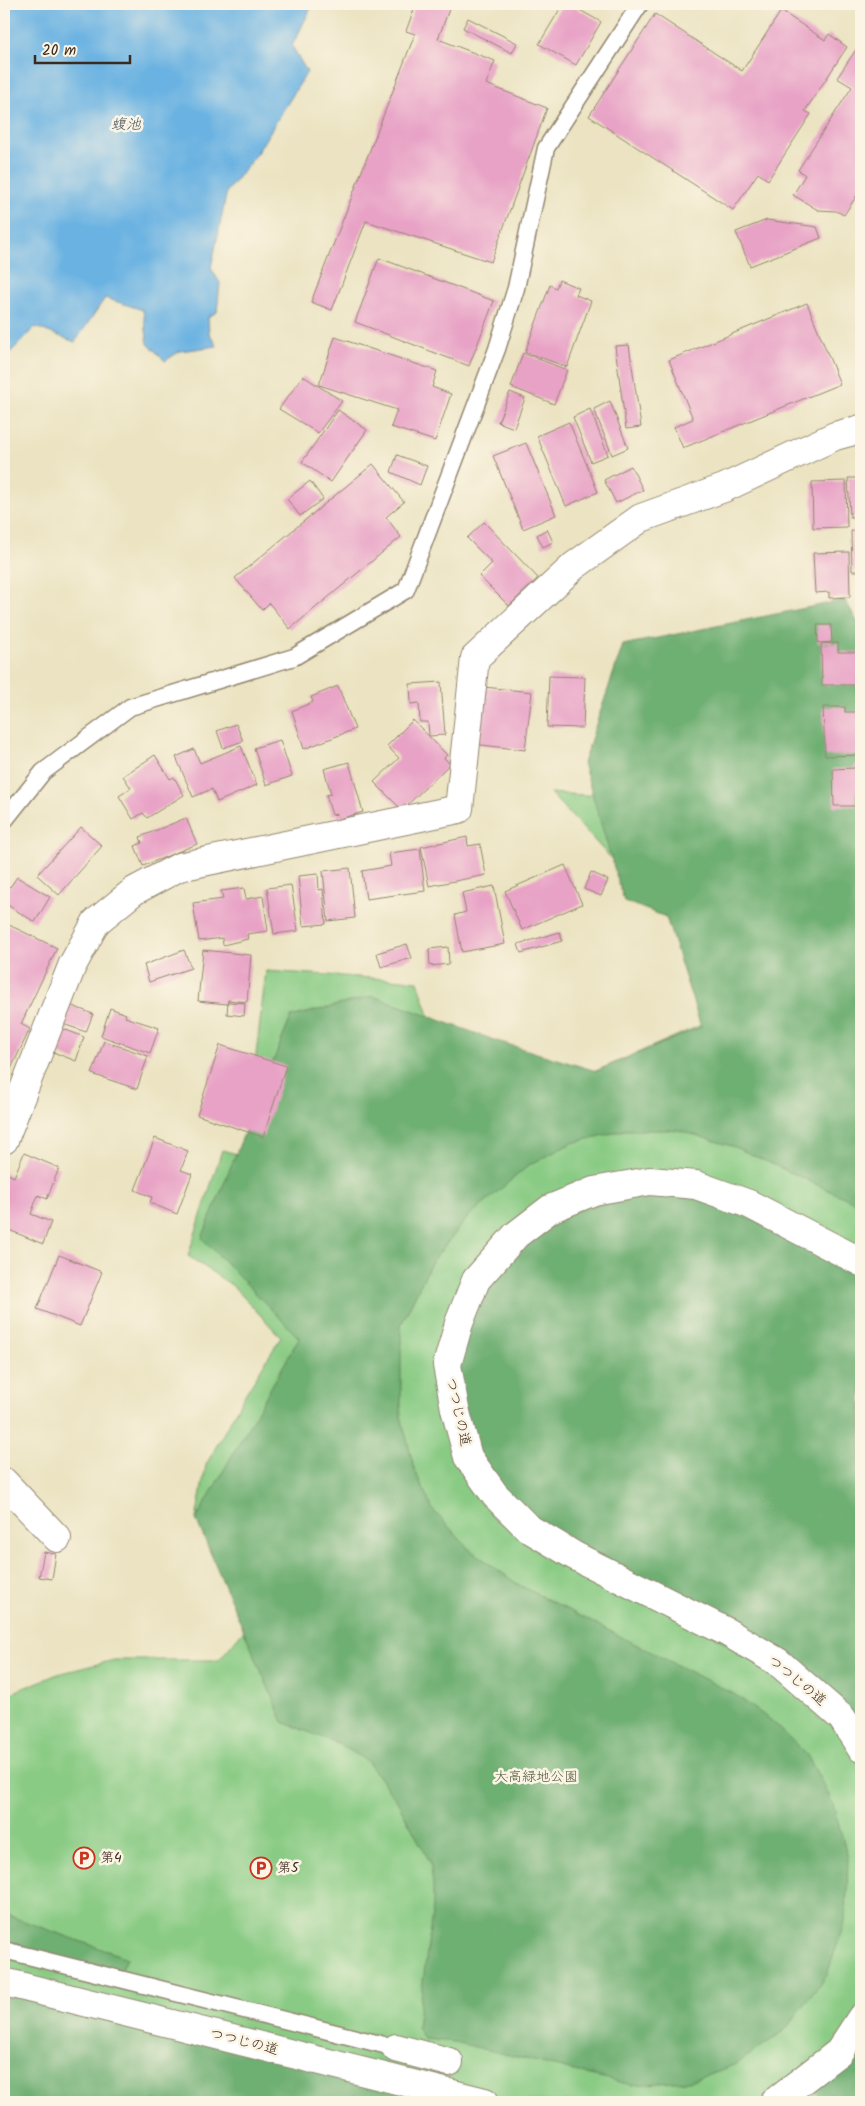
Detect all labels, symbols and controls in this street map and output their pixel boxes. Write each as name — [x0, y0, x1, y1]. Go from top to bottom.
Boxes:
scale bar — [35, 32, 130, 64]
text: 20 m — [42, 39, 76, 63]
water label: 蝮池 — [111, 113, 142, 137]
street label: つつじの道 — [439, 1375, 477, 1449]
street label: つつじの道 — [763, 1650, 831, 1712]
park label: 大高緑地公園 — [494, 1766, 578, 1788]
parking icon: 第4 — [72, 1846, 96, 1870]
place label: 第4 — [100, 1847, 122, 1869]
parking icon: 第5 — [249, 1856, 273, 1880]
place label: 第5 — [277, 1857, 300, 1879]
street label: つつじの道 — [207, 2023, 281, 2061]

